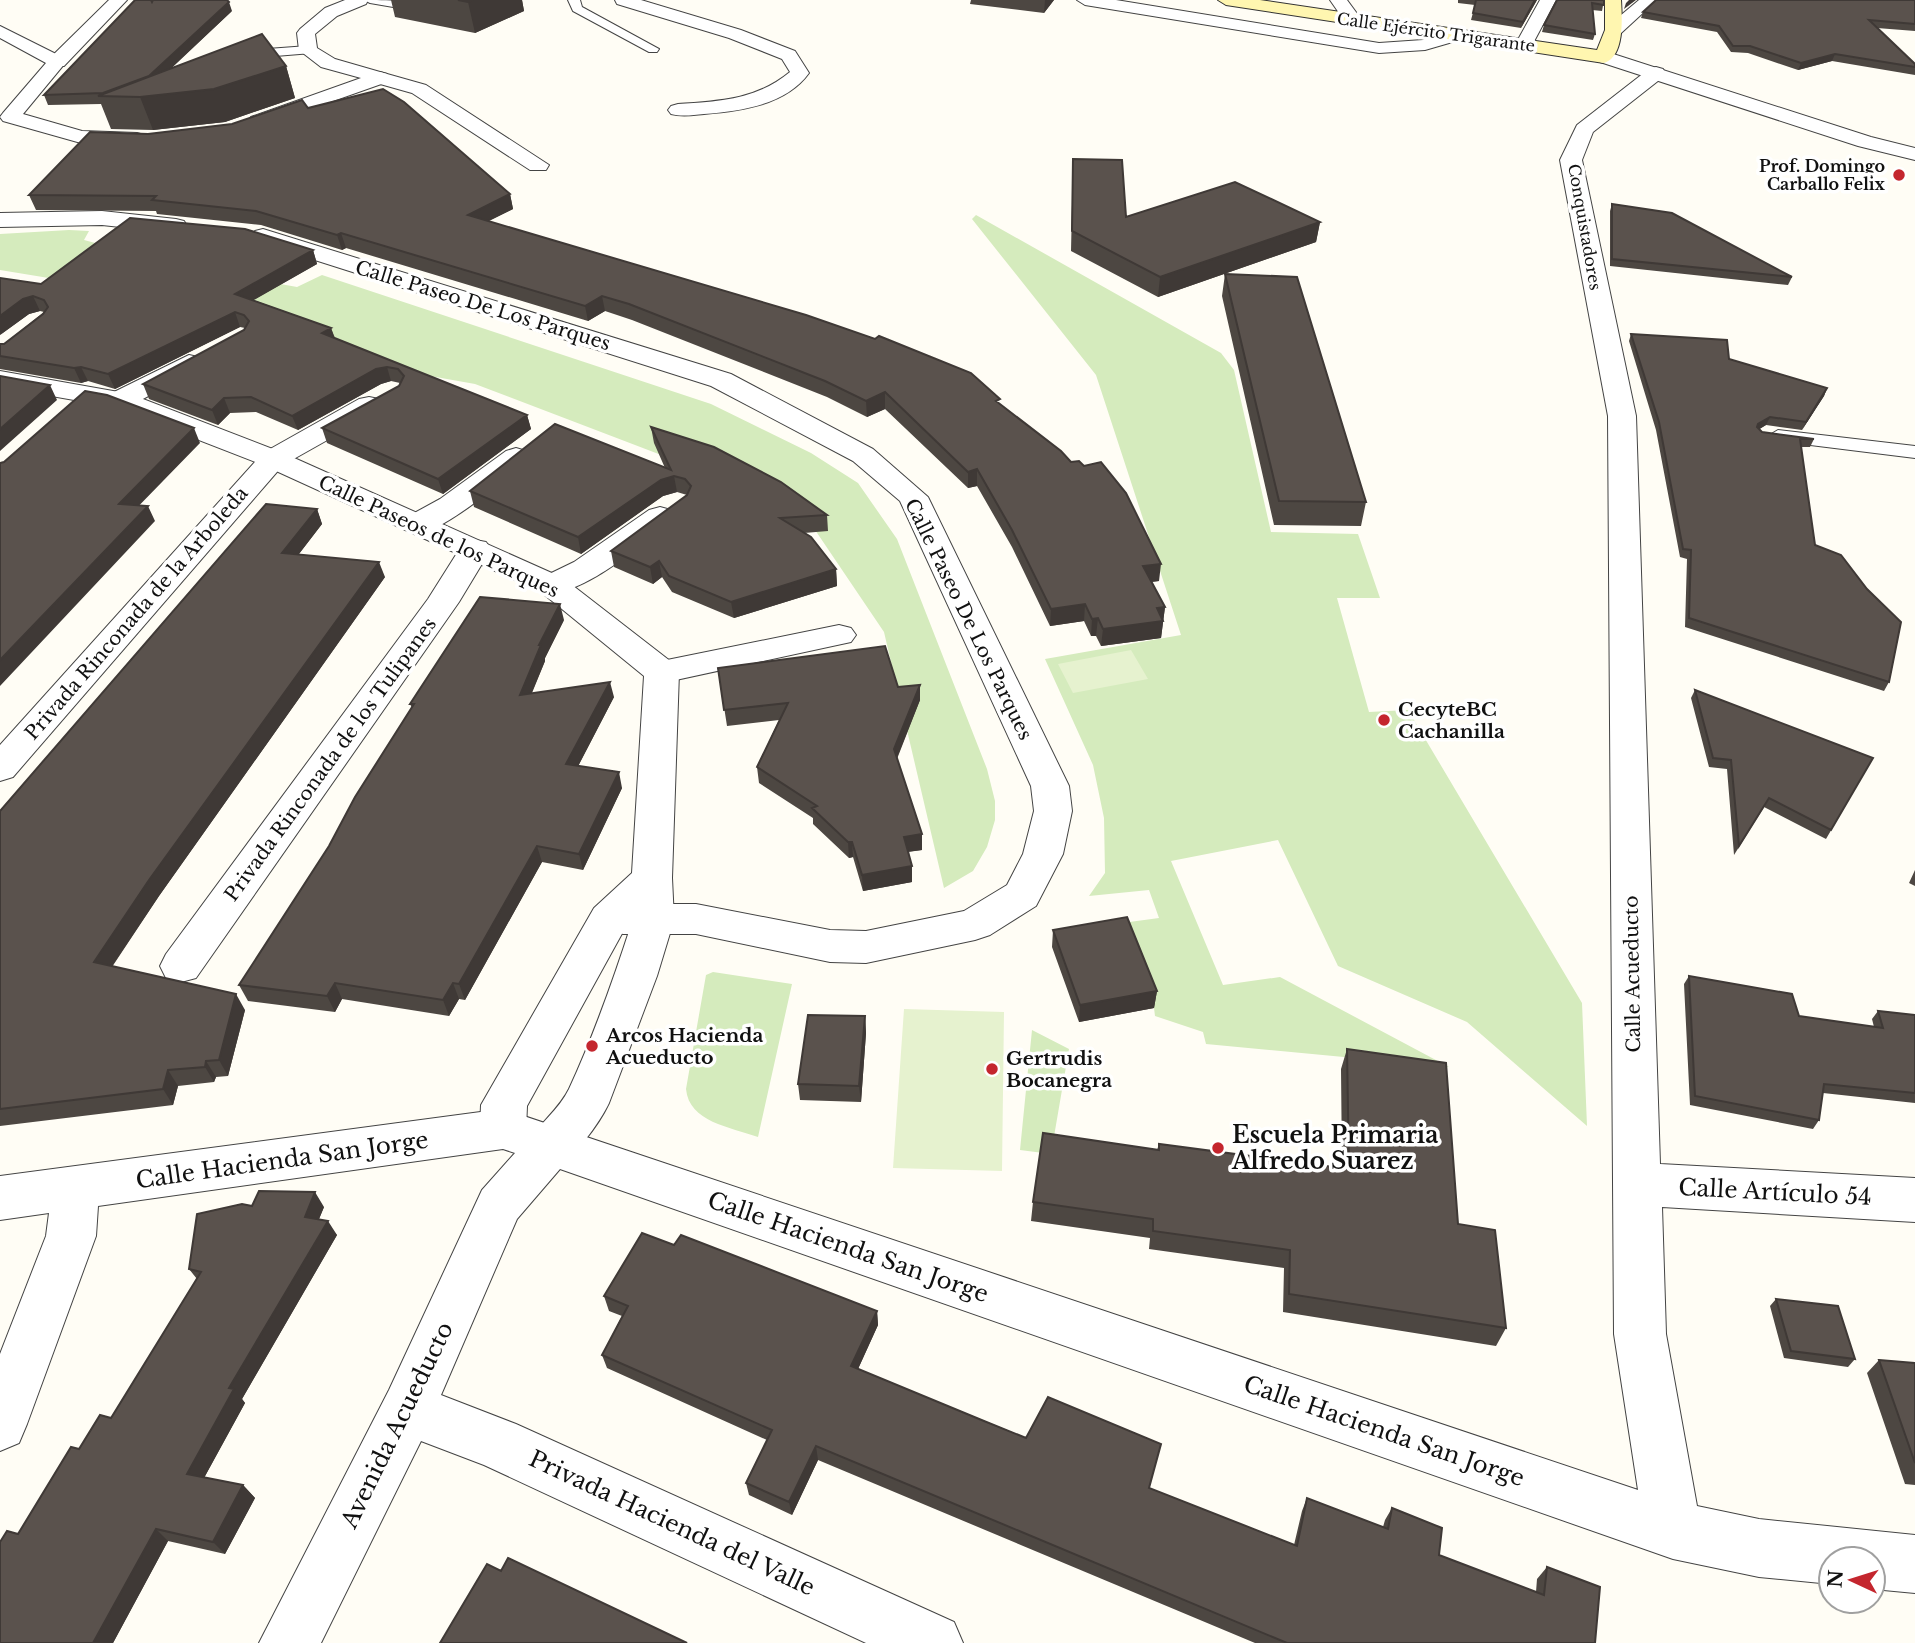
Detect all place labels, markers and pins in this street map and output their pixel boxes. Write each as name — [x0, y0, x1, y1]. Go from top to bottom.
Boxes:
place label: Prof. Domingo Carballo Felix — [1759, 156, 1886, 194]
marker: Prof. Domingo Carballo Felix — [1891, 167, 1907, 183]
place label: CecyteBC Cachanilla — [1398, 698, 1505, 743]
marker: CecyteBC Cachanilla — [1376, 712, 1392, 728]
place label: Arcos Hacienda Acueducto — [605, 1024, 763, 1069]
marker: Arcos Hacienda Acueducto — [584, 1038, 600, 1054]
place label: Gertrudis Bocanegra — [1006, 1047, 1112, 1092]
marker: Gertrudis Bocanegra — [984, 1061, 1000, 1077]
place label: Escuela Primaria Alfredo Suarez — [1231, 1121, 1438, 1175]
marker: Escuela Primaria Alfredo Suarez — [1210, 1140, 1226, 1156]

